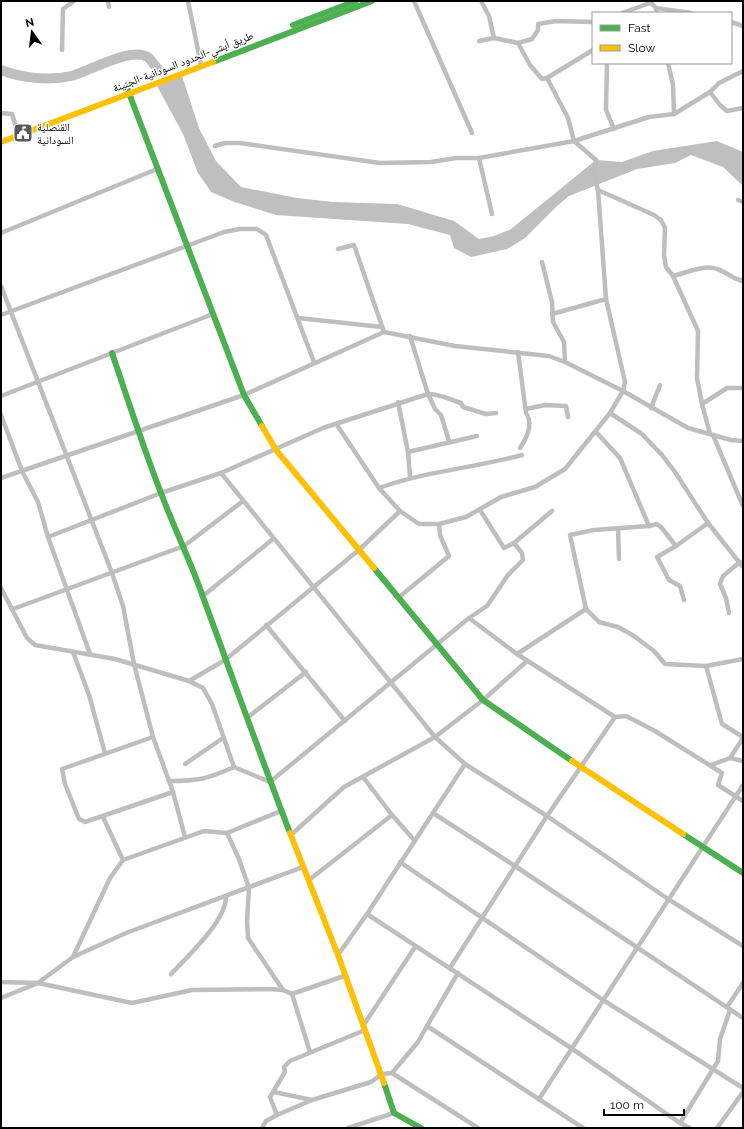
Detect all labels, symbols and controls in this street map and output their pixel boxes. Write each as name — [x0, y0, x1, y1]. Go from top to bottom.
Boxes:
north arrow — [12, 12, 52, 52]
legend — [592, 12, 732, 64]
text: N — [24, 15, 35, 30]
text: Fast — [628, 21, 651, 35]
street label: طريق أبشي-الحدود السودانية-الجنينة — [111, 28, 256, 96]
text: Slow — [628, 41, 655, 55]
place label: القنصلية السودانية — [37, 121, 74, 147]
public building icon: القنصلية السودانية — [12, 122, 34, 144]
scale bar — [604, 1091, 684, 1117]
text: 100 m — [610, 1098, 644, 1112]

